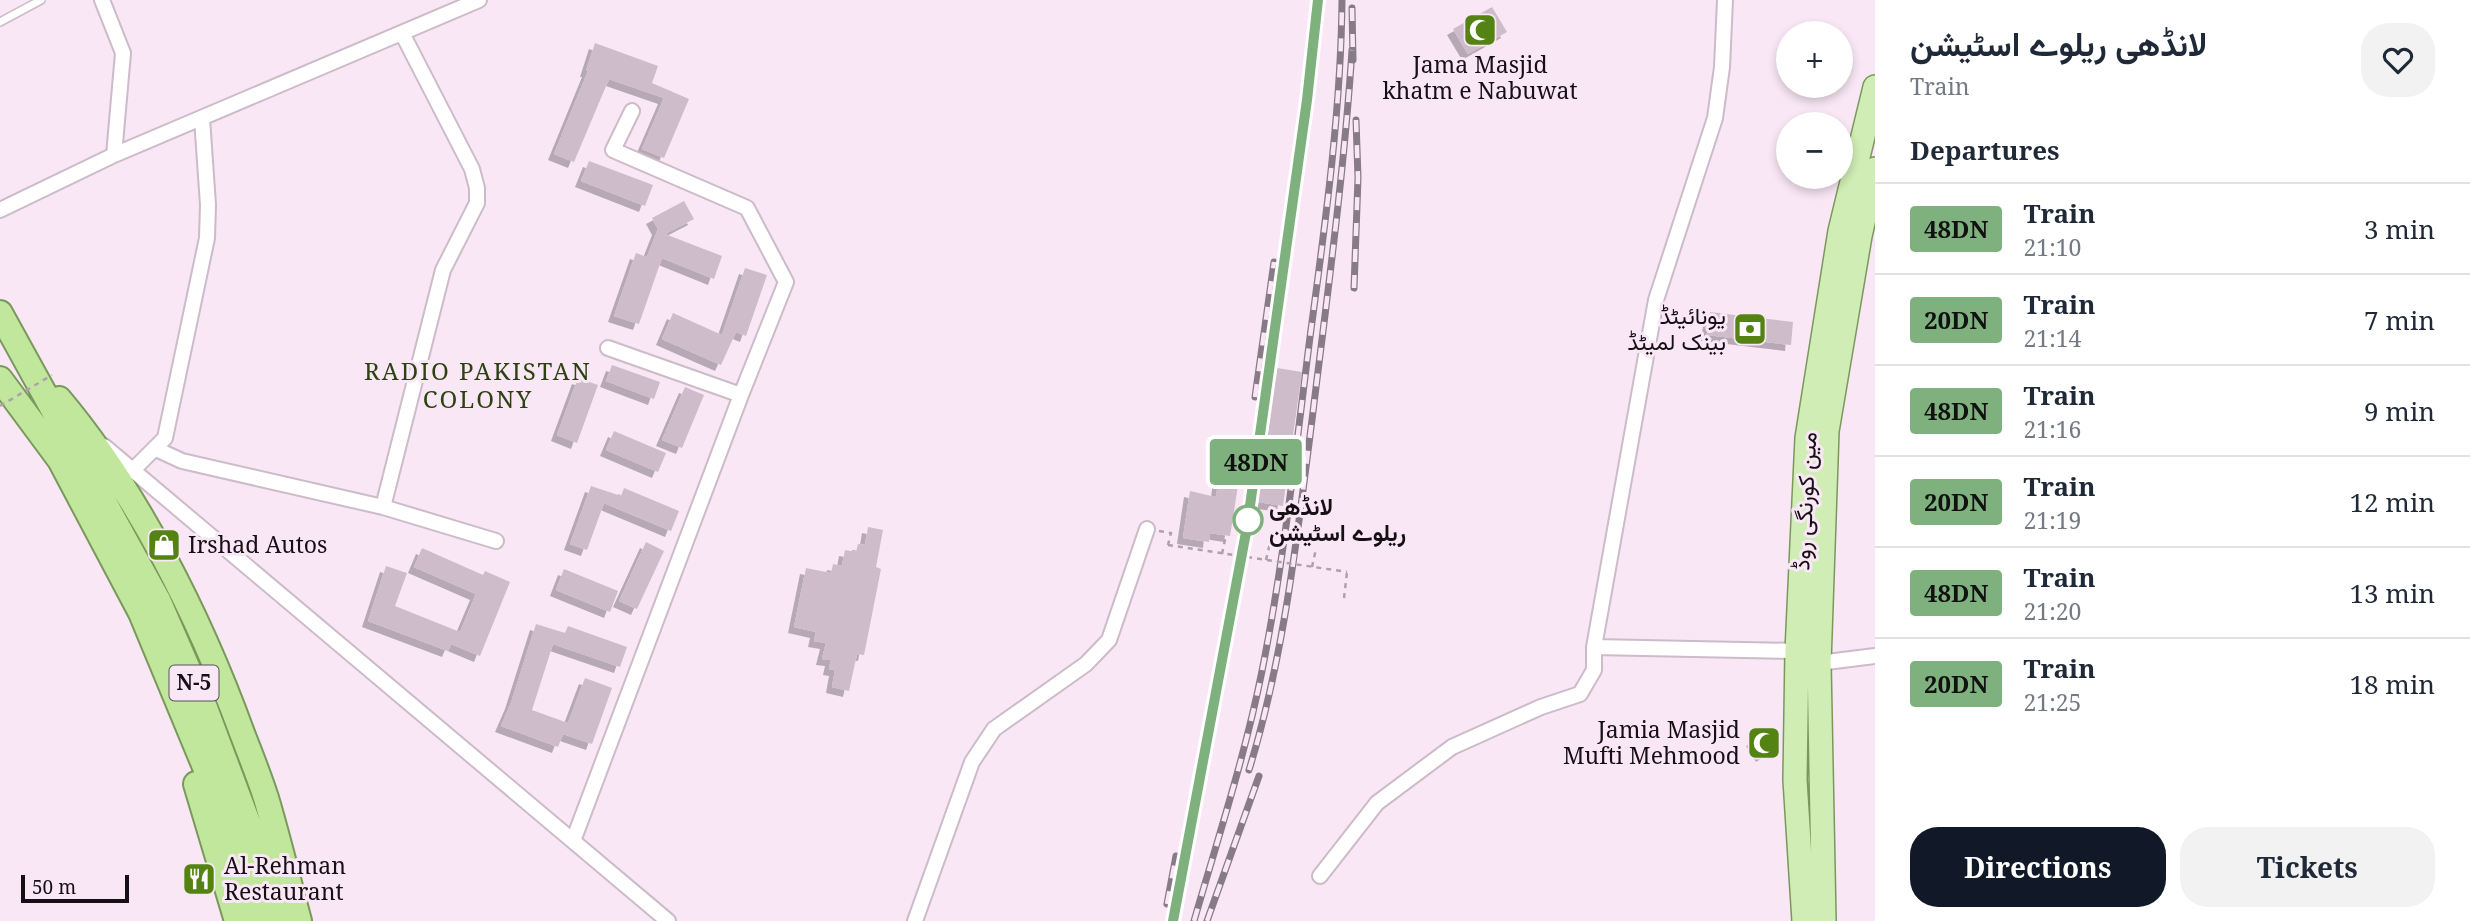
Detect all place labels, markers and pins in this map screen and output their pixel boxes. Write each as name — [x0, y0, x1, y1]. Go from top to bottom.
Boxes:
mosque icon: Jama Masjid khatm e Nabuwat — [1461, 11, 1499, 49]
place label: Jama Masjid khatm e Nabuwat — [1382, 48, 1578, 106]
place label: یونائیٹڈ بینک لمیٹڈ — [1627, 299, 1726, 357]
bank icon: یونائیٹڈ بینک لمیٹڈ — [1731, 310, 1769, 348]
place label: لانڈھی ریلوے اسٹیشن — [1269, 490, 1406, 548]
marker: لانڈھی ریلوے اسٹیشن — [1233, 505, 1263, 535]
shop icon: Irshad Autos — [145, 526, 183, 564]
place label: Irshad Autos — [188, 528, 327, 560]
place label: Jamia Masjid Mufti Mehmood — [1563, 713, 1740, 771]
mosque icon: Jamia Masjid Mufti Mehmood — [1745, 724, 1783, 762]
place label: Al-Rehman Restaurant — [224, 849, 346, 907]
restaurant icon: Al-Rehman Restaurant — [180, 860, 218, 898]

